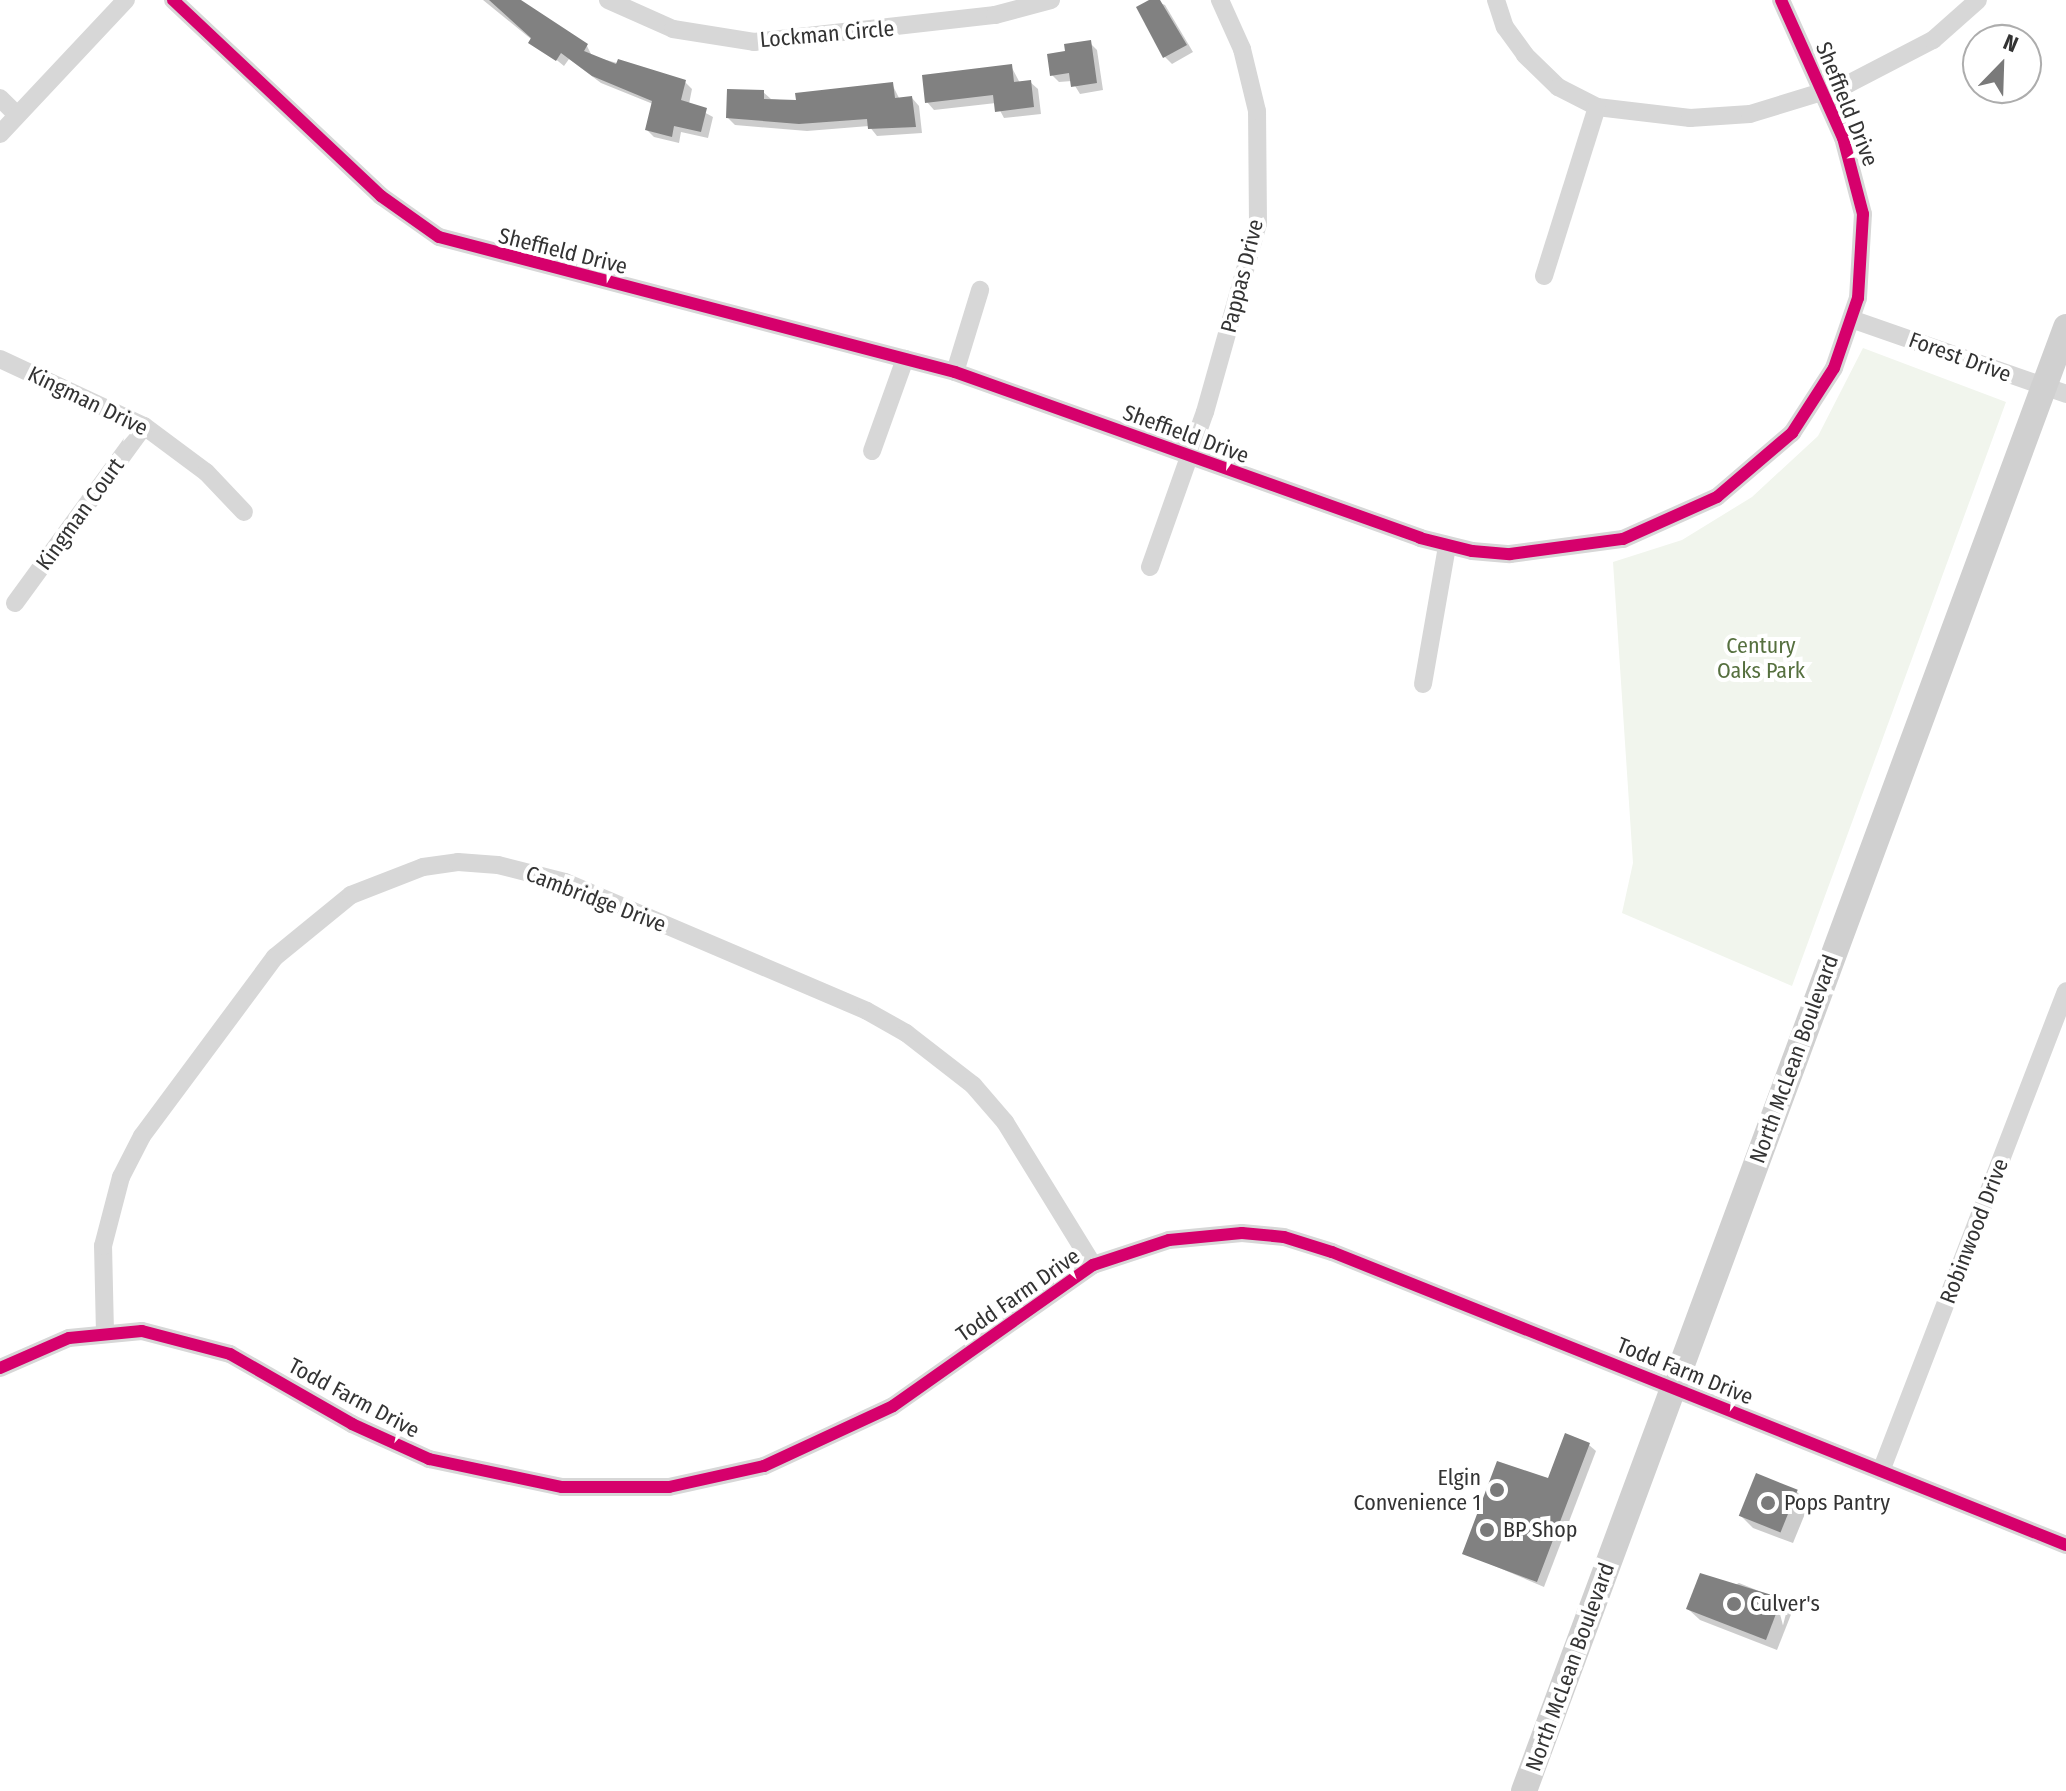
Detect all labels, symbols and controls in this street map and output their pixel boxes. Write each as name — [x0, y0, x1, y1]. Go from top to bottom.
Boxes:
street label: Lockman Circle — [759, 15, 895, 53]
north arrow — [1962, 24, 2042, 104]
text: N — [1999, 28, 2022, 58]
street label: Sheffield Drive — [1810, 38, 1884, 170]
street label: Pappas Drive — [1215, 216, 1269, 336]
street label: Sheffield Drive — [496, 222, 630, 280]
street label: Forest Drive — [1905, 326, 2015, 388]
street label: Kingman Drive — [24, 361, 152, 441]
street label: Sheffield Drive — [1120, 399, 1252, 469]
street label: Kingman Court — [30, 453, 130, 575]
park label: Century Oaks Park — [1717, 632, 1805, 684]
street label: Cambridge Drive — [522, 860, 670, 938]
street label: North McLean Boulevard — [1744, 951, 1844, 1167]
street label: Robinwood Drive — [1934, 1155, 2014, 1307]
street label: Todd Farm Drive — [951, 1243, 1085, 1347]
street label: Todd Farm Drive — [1613, 1332, 1757, 1410]
street label: Todd Farm Drive — [284, 1352, 424, 1444]
place label: Elgin Convenience 1 — [1353, 1464, 1481, 1516]
marker: Elgin Convenience 1 — [1488, 1481, 1506, 1499]
place label: Pops Pantry — [1784, 1490, 1890, 1516]
marker: Pops Pantry — [1759, 1494, 1777, 1512]
place label: BP Shop — [1503, 1517, 1577, 1543]
marker: BP Shop — [1478, 1521, 1496, 1539]
street label: North McLean Boulevard — [1520, 1559, 1620, 1775]
place label: Culver's — [1750, 1591, 1820, 1617]
marker: Culver's — [1725, 1595, 1743, 1613]

